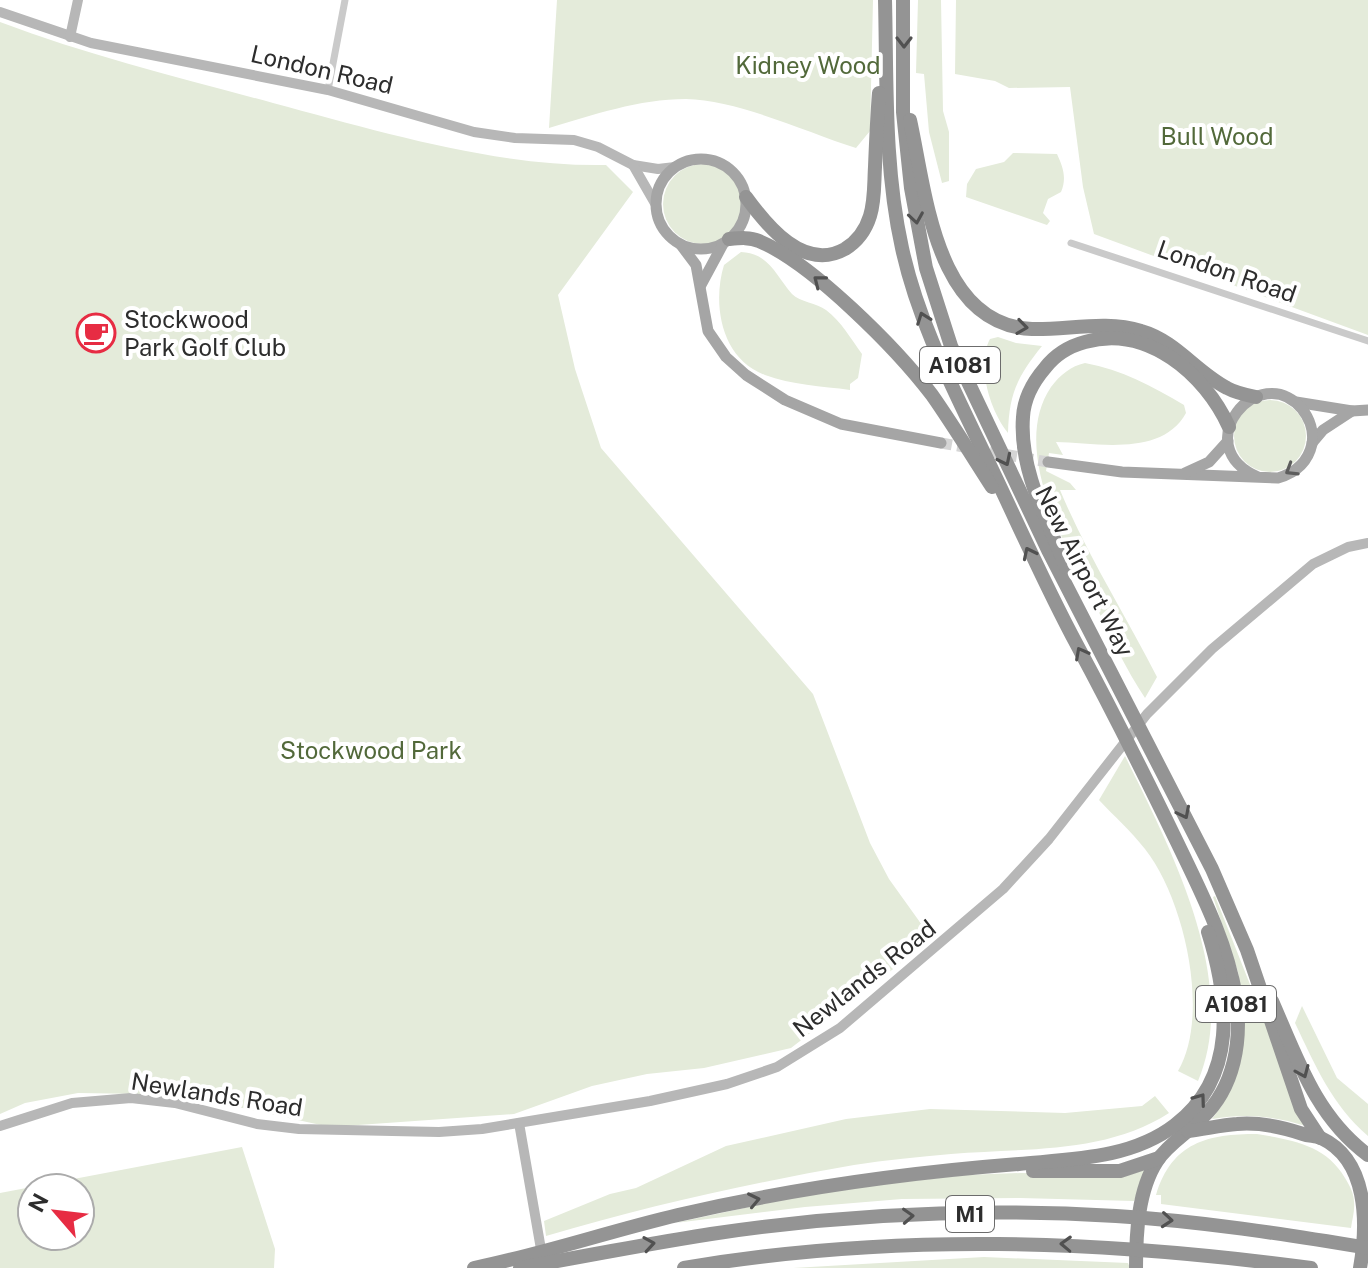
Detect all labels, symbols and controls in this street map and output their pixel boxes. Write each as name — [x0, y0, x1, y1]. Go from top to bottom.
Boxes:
one-way arrow — [895, 36, 913, 49]
street label: London Road — [248, 39, 396, 99]
park label: Kidney Wood — [735, 51, 881, 79]
park label: Bull Wood — [1161, 122, 1273, 150]
one-way arrow — [906, 211, 923, 224]
street label: London Road — [1154, 234, 1300, 308]
one-way arrow — [813, 277, 828, 291]
place label: Stockwood Park Golf Club — [124, 305, 286, 361]
cafe icon: Stockwood Park Golf Club — [75, 312, 117, 354]
one-way arrow — [917, 312, 933, 326]
one-way arrow — [1015, 318, 1028, 335]
road number: A1081 — [920, 347, 1000, 383]
one-way arrow — [995, 452, 1011, 467]
one-way arrow — [1286, 460, 1300, 475]
street label: New Airport Way — [1030, 481, 1140, 661]
one-way arrow — [1023, 546, 1039, 561]
one-way arrow — [1075, 647, 1091, 662]
park label: Stockwood Park — [280, 736, 462, 764]
one-way arrow — [1175, 804, 1190, 819]
street label: Newlands Road — [787, 914, 941, 1042]
road number: A1081 — [1196, 986, 1276, 1022]
one-way arrow — [1294, 1064, 1310, 1078]
street label: Newlands Road — [129, 1067, 305, 1121]
one-way arrow — [1190, 1093, 1204, 1108]
north arrow — [16, 1172, 96, 1252]
text: N — [23, 1189, 54, 1216]
one-way arrow — [748, 1192, 761, 1209]
road number: M1 — [946, 1196, 994, 1232]
one-way arrow — [902, 1208, 914, 1225]
one-way arrow — [1161, 1211, 1174, 1228]
one-way arrow — [642, 1236, 656, 1253]
one-way arrow — [1059, 1236, 1072, 1253]

